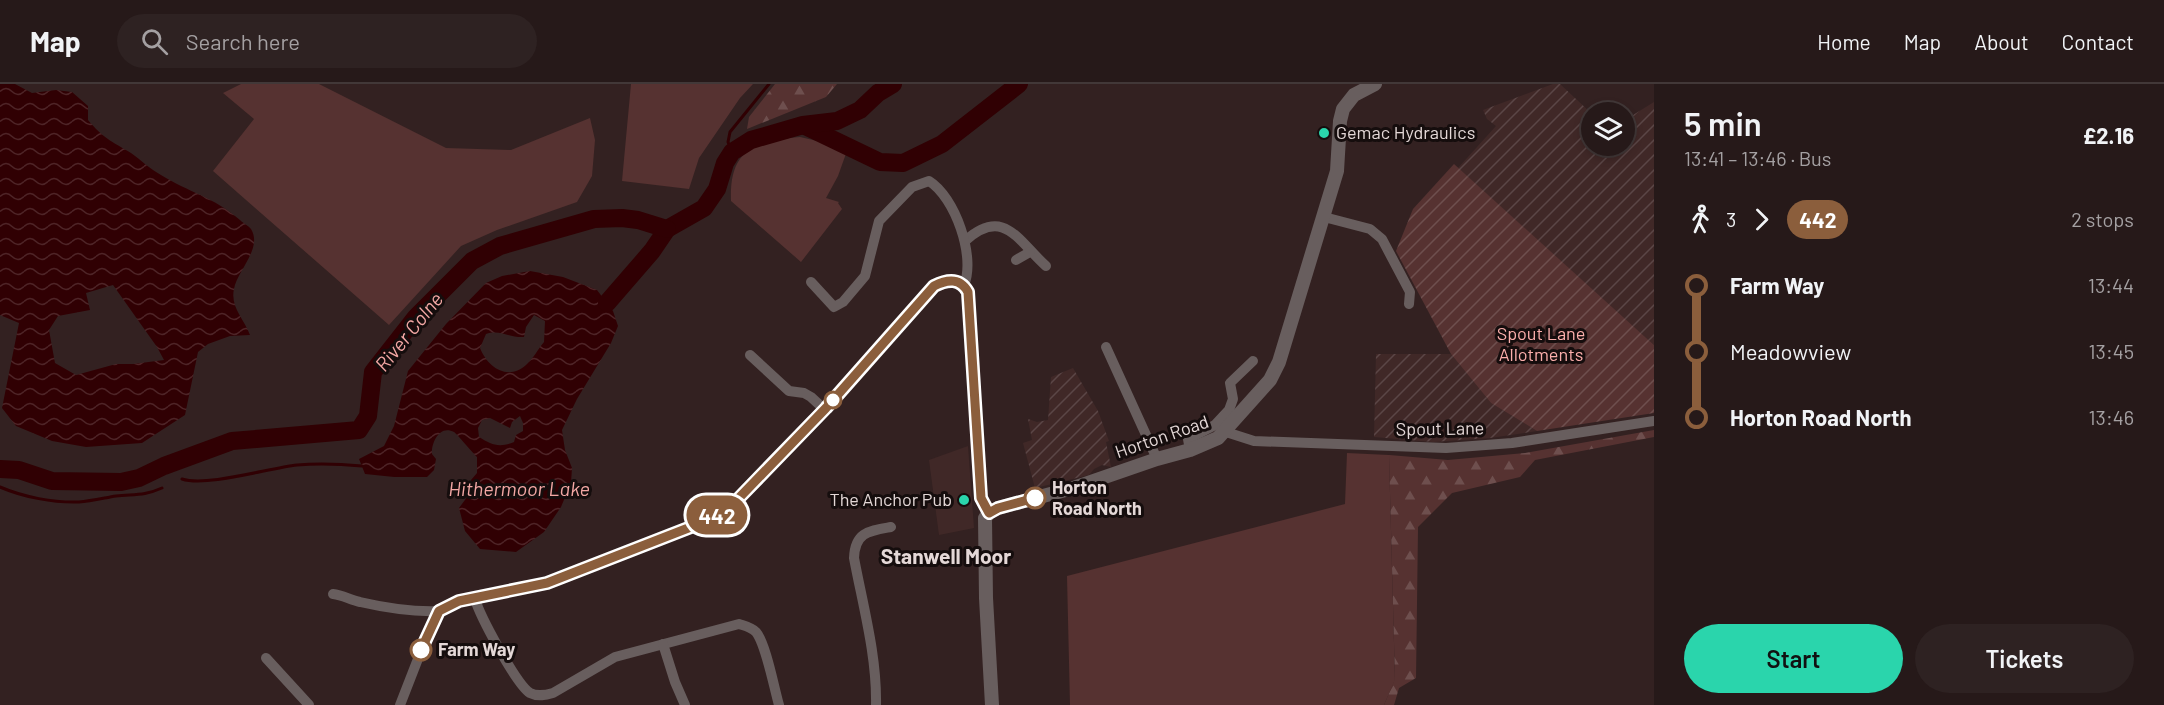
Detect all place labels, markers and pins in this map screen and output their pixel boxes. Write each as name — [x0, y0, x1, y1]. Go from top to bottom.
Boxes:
place label: Gemac Hydraulics — [1336, 121, 1475, 143]
marker: Gemac Hydraulics — [1317, 126, 1331, 140]
unlabelled marker — [824, 391, 842, 409]
place label: Horton Road North — [1052, 476, 1142, 519]
marker: Horton Road North — [1024, 487, 1046, 509]
place label: The Anchor Pub — [829, 488, 952, 510]
marker: The Anchor Pub — [957, 493, 971, 507]
place label: Farm Way — [438, 638, 515, 660]
marker: Farm Way — [410, 639, 432, 661]

